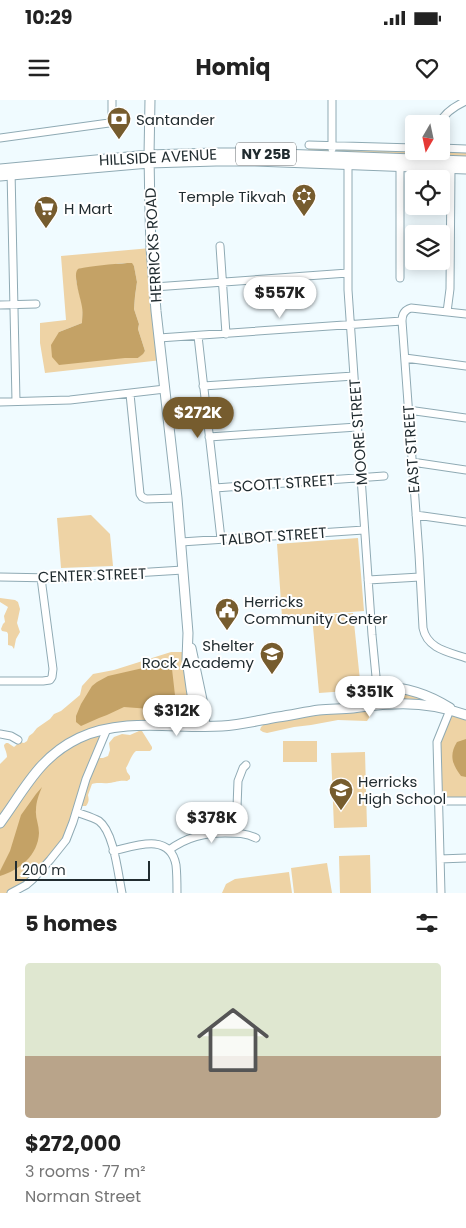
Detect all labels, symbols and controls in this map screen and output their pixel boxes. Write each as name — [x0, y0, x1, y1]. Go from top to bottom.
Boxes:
text: 10:29 — [25, 4, 72, 31]
text: Homiq — [196, 52, 270, 83]
icon: menu — [25, 54, 53, 82]
icon: heart — [413, 54, 441, 82]
bank icon: Santander — [106, 106, 132, 140]
place label: Santander — [136, 109, 215, 130]
north arrow — [405, 115, 450, 160]
map controls — [405, 115, 450, 270]
road number: NY 25B — [236, 142, 296, 166]
street label: HILLSIDE AVENUE — [98, 143, 218, 171]
button: locate — [405, 170, 450, 215]
synagogue icon: Temple Tikvah — [291, 183, 317, 217]
place label: Temple Tikvah — [178, 186, 286, 207]
street label: HERRICKS ROAD — [140, 187, 166, 303]
supermarket icon: H Mart — [33, 195, 59, 229]
place label: H Mart — [64, 198, 113, 219]
button: layers — [405, 225, 450, 270]
pin: $557K — [245, 276, 315, 319]
text: $557K — [254, 281, 306, 304]
street label: MOORE STREET — [344, 378, 372, 486]
pin: $272K — [163, 396, 233, 439]
text: $272K — [174, 401, 222, 424]
street label: EAST STREET — [397, 404, 425, 494]
street label: SCOTT STREET — [232, 469, 336, 497]
street label: TALBOT STREET — [219, 522, 327, 550]
street label: CENTER STREET — [38, 563, 146, 587]
place label: Herricks Community Center — [244, 591, 388, 629]
public building icon: Herricks Community Center — [214, 597, 240, 631]
place label: Shelter Rock Academy — [142, 635, 255, 673]
school or university icon: Shelter Rock Academy — [259, 641, 285, 675]
pin: $351K — [335, 676, 405, 718]
text: $351K — [346, 680, 394, 703]
pin: $312K — [142, 694, 212, 737]
text: $312K — [154, 699, 200, 722]
place label: Herricks High School — [358, 771, 446, 809]
school or university icon: Herricks High School — [328, 777, 354, 811]
pin: $378K — [177, 802, 247, 844]
text: $378K — [187, 806, 237, 829]
scale bar — [15, 858, 150, 881]
text: 200 m — [22, 860, 66, 880]
text: 5 homes — [25, 909, 118, 938]
icon: filters — [413, 909, 441, 937]
icon: home — [188, 995, 278, 1085]
text: $272,000 — [25, 1129, 121, 1158]
text: 3 rooms · 77 m² — [25, 1160, 145, 1183]
text: Norman Street — [25, 1185, 141, 1208]

